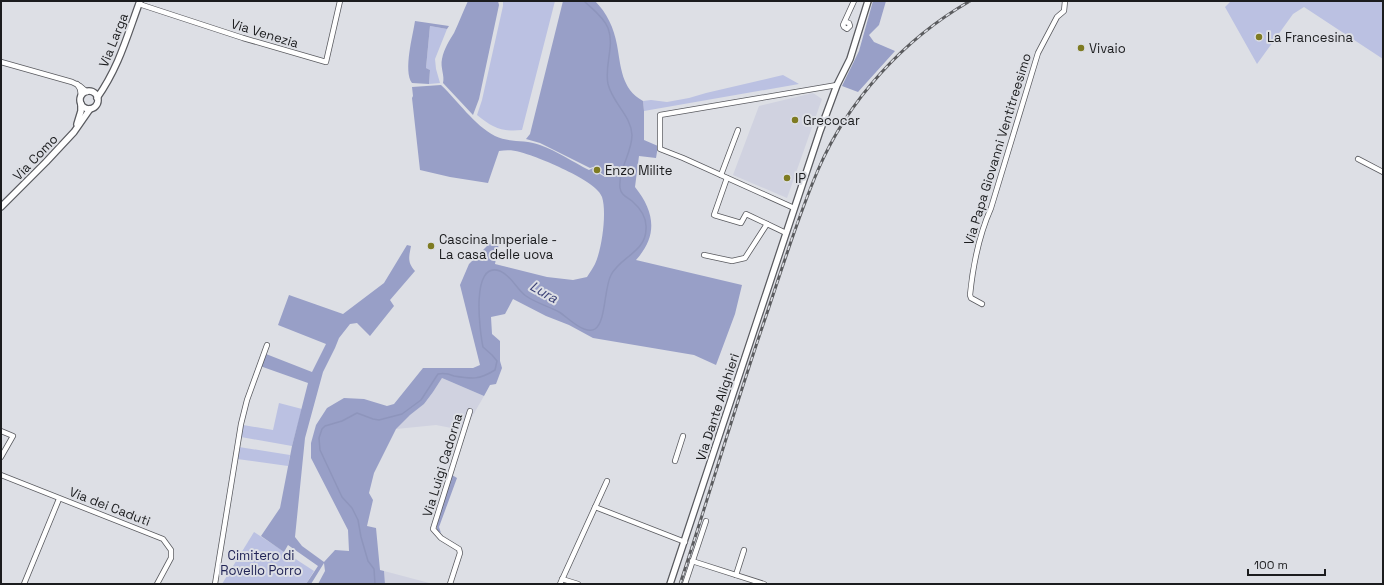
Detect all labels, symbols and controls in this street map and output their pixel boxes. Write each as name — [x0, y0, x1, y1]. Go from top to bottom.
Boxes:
street label: Via Larga — [95, 10, 132, 70]
street label: Via Venezia — [229, 15, 301, 52]
place label: La Francesina — [1267, 29, 1354, 46]
marker: La Francesina — [1254, 32, 1264, 42]
place label: Vivaio — [1089, 40, 1126, 57]
marker: Vivaio — [1076, 43, 1086, 53]
street label: Via Papa Giovanni Ventitreesimo — [960, 51, 1035, 247]
place label: Grecocar — [803, 112, 860, 129]
marker: Grecocar — [790, 115, 800, 125]
street label: Via Como — [9, 131, 61, 184]
place label: Enzo Milite — [605, 162, 672, 179]
marker: Enzo Milite — [592, 165, 602, 175]
place label: IP — [795, 170, 806, 187]
marker: IP — [782, 173, 792, 183]
place label: Cascina Imperiale - La casa delle uova — [439, 231, 557, 263]
marker: Cascina Imperiale - La casa delle uova — [426, 241, 436, 251]
water label: Lura — [527, 277, 562, 308]
street label: Via Dante Alighieri — [692, 351, 743, 463]
street label: Via Luigi Cadorna — [419, 411, 466, 519]
street label: Via dei Caduti — [67, 483, 153, 530]
park label: Cimitero di Rovello Porro — [220, 547, 302, 579]
scale bar — [1248, 551, 1325, 577]
text: 100 m — [1254, 557, 1288, 573]

